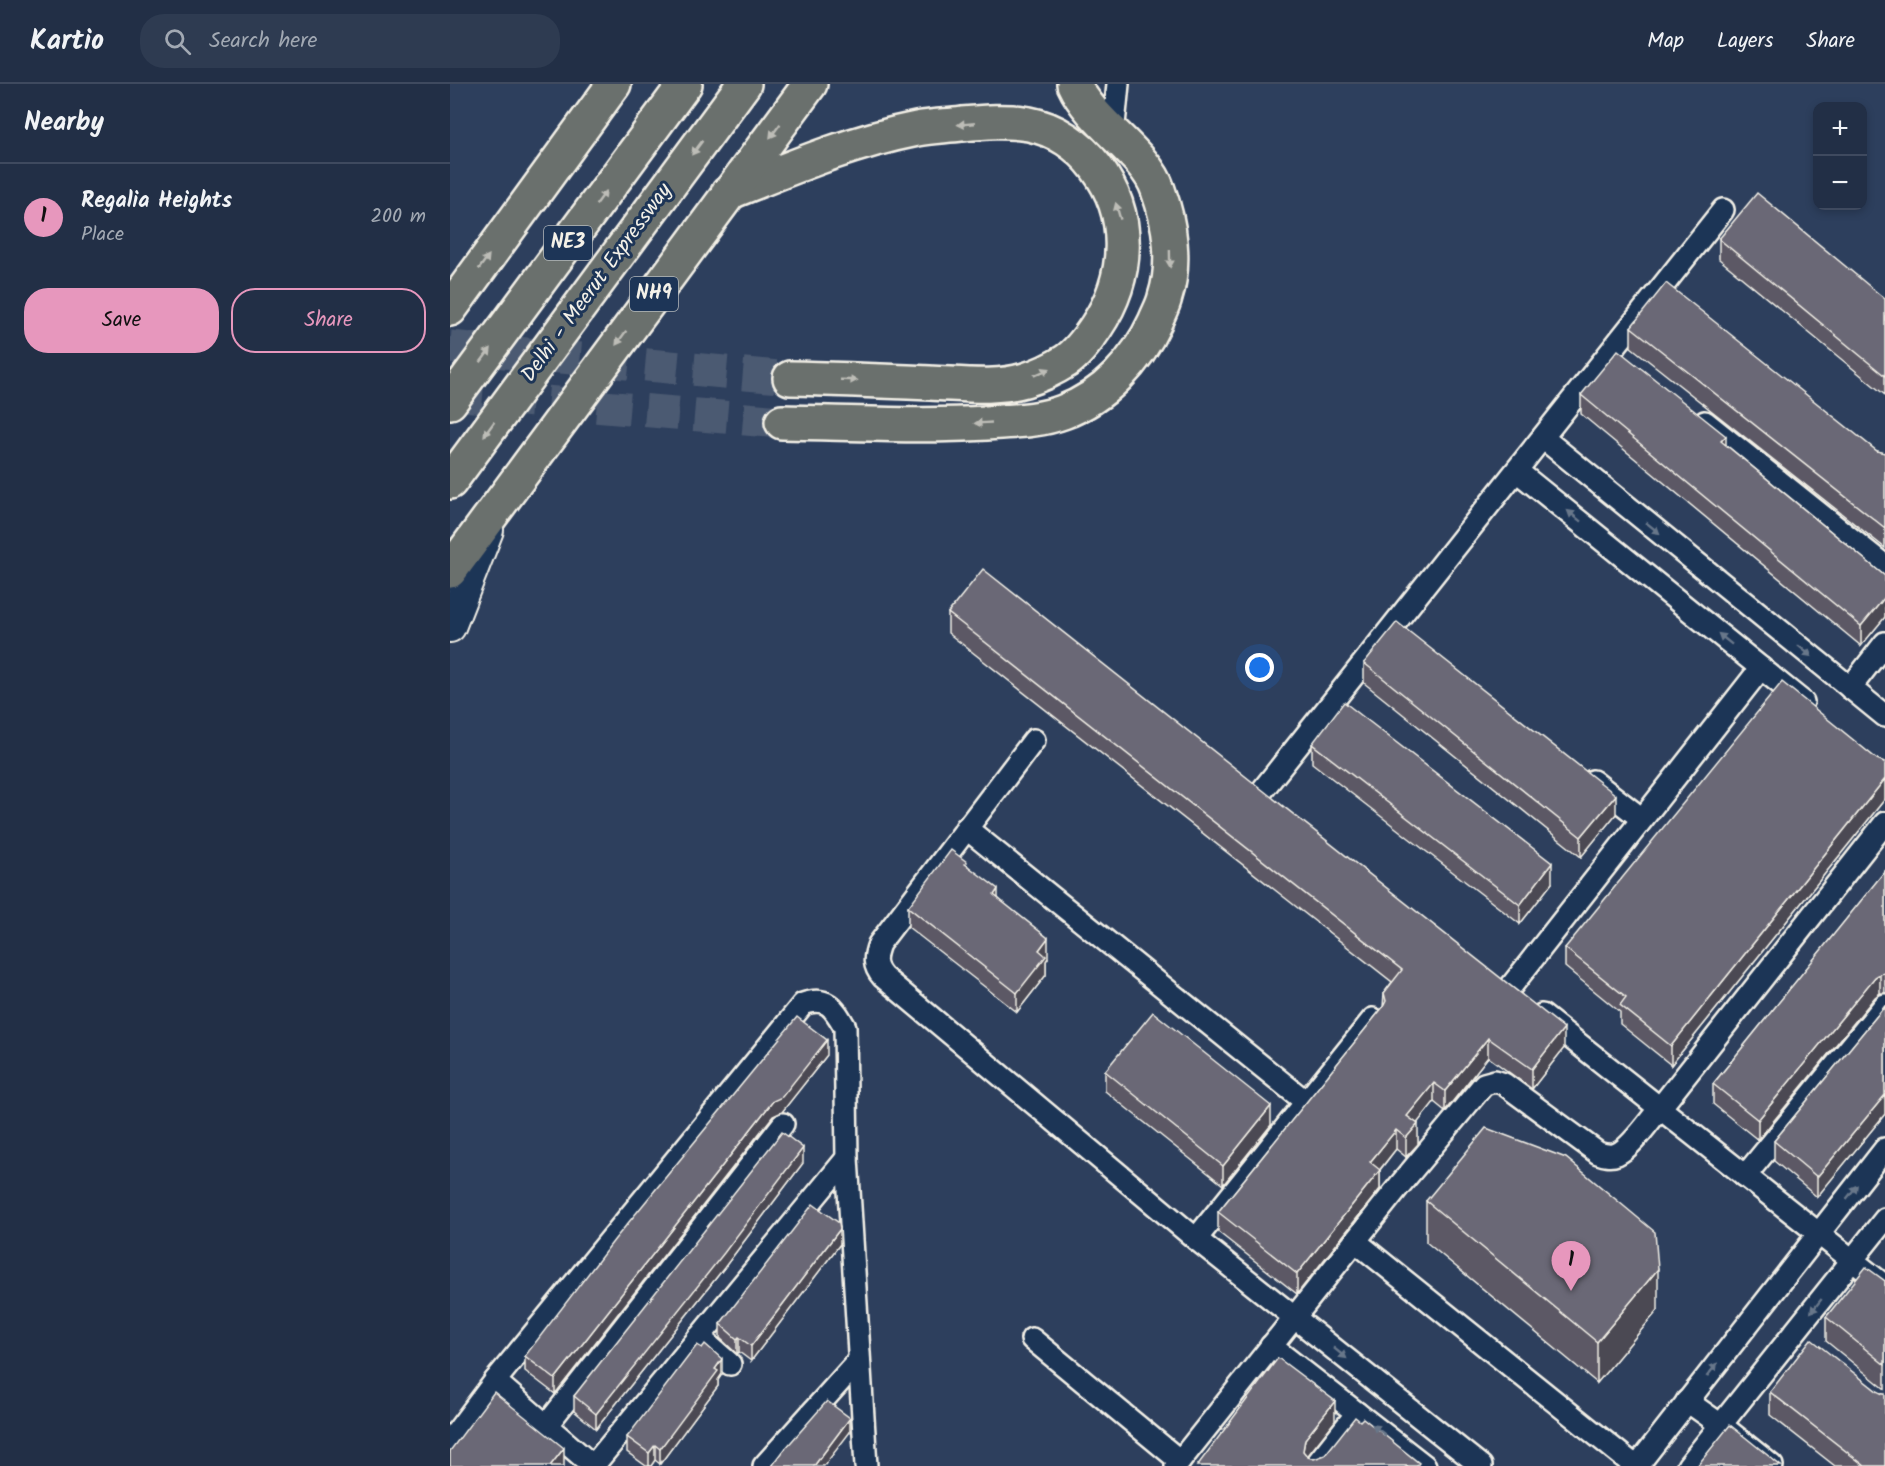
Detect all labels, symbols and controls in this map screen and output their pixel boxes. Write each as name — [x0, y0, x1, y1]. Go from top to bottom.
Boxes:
search box — [140, 14, 560, 68]
text: Kartio — [30, 19, 104, 64]
text: Search here — [209, 24, 317, 59]
icon: search — [161, 25, 194, 58]
text: Map — [1647, 25, 1684, 58]
text: Layers — [1717, 25, 1773, 58]
text: Share — [1806, 25, 1855, 58]
text: Nearby — [24, 102, 104, 144]
map controls — [1813, 102, 1867, 210]
button: + — [1813, 102, 1867, 156]
one-way arrow — [956, 119, 975, 129]
one-way arrow — [769, 123, 781, 138]
one-way arrow — [691, 140, 703, 155]
button: − — [1813, 156, 1867, 210]
street label: Delhi - Meerut Expressway — [513, 176, 681, 390]
text: Regalia Heights — [81, 184, 232, 219]
one-way arrow — [595, 191, 607, 207]
text: 1 — [40, 201, 47, 233]
text: 200 m — [370, 201, 426, 233]
one-way arrow — [1113, 202, 1122, 220]
text: Place — [81, 219, 124, 251]
road number: NE3 — [544, 226, 592, 260]
one-way arrow — [1166, 250, 1175, 269]
one-way arrow — [478, 254, 490, 269]
road number: NH9 — [630, 277, 678, 311]
button: Save — [24, 288, 219, 353]
button: Share — [231, 288, 426, 353]
one-way arrow — [615, 330, 627, 346]
one-way arrow — [479, 348, 491, 363]
one-way arrow — [1033, 368, 1050, 377]
one-way arrow — [839, 375, 858, 384]
one-way arrow — [973, 418, 992, 427]
one-way arrow — [483, 420, 495, 436]
one-way arrow — [1566, 510, 1582, 523]
one-way arrow — [1645, 521, 1661, 534]
one-way arrow — [1718, 634, 1733, 646]
one-way arrow — [1797, 644, 1812, 657]
your location — [1245, 653, 1274, 682]
one-way arrow — [1845, 1184, 1857, 1199]
pin: 1 — [1552, 1242, 1590, 1291]
one-way arrow — [1809, 1298, 1822, 1314]
one-way arrow — [1332, 1347, 1348, 1360]
one-way arrow — [1705, 1362, 1718, 1378]
one-way arrow — [1371, 1424, 1387, 1437]

